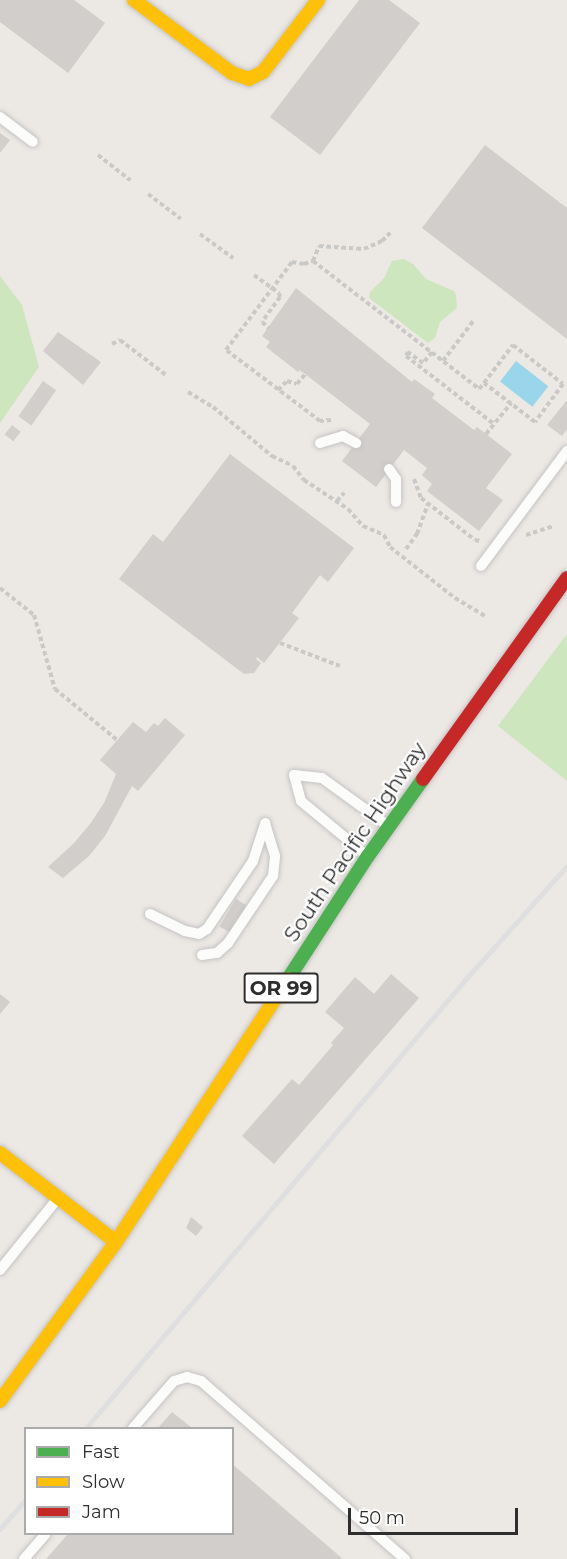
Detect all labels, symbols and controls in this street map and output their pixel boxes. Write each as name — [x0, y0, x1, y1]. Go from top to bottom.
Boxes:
street label: South Pacific Highway — [279, 737, 431, 947]
road number: OR 99 — [244, 971, 318, 1005]
legend — [24, 1427, 234, 1535]
text: Fast — [82, 1441, 120, 1463]
text: Slow — [82, 1471, 125, 1493]
scale bar — [351, 1496, 520, 1534]
text: Jam — [82, 1501, 121, 1523]
text: 50 m — [359, 1507, 405, 1529]

